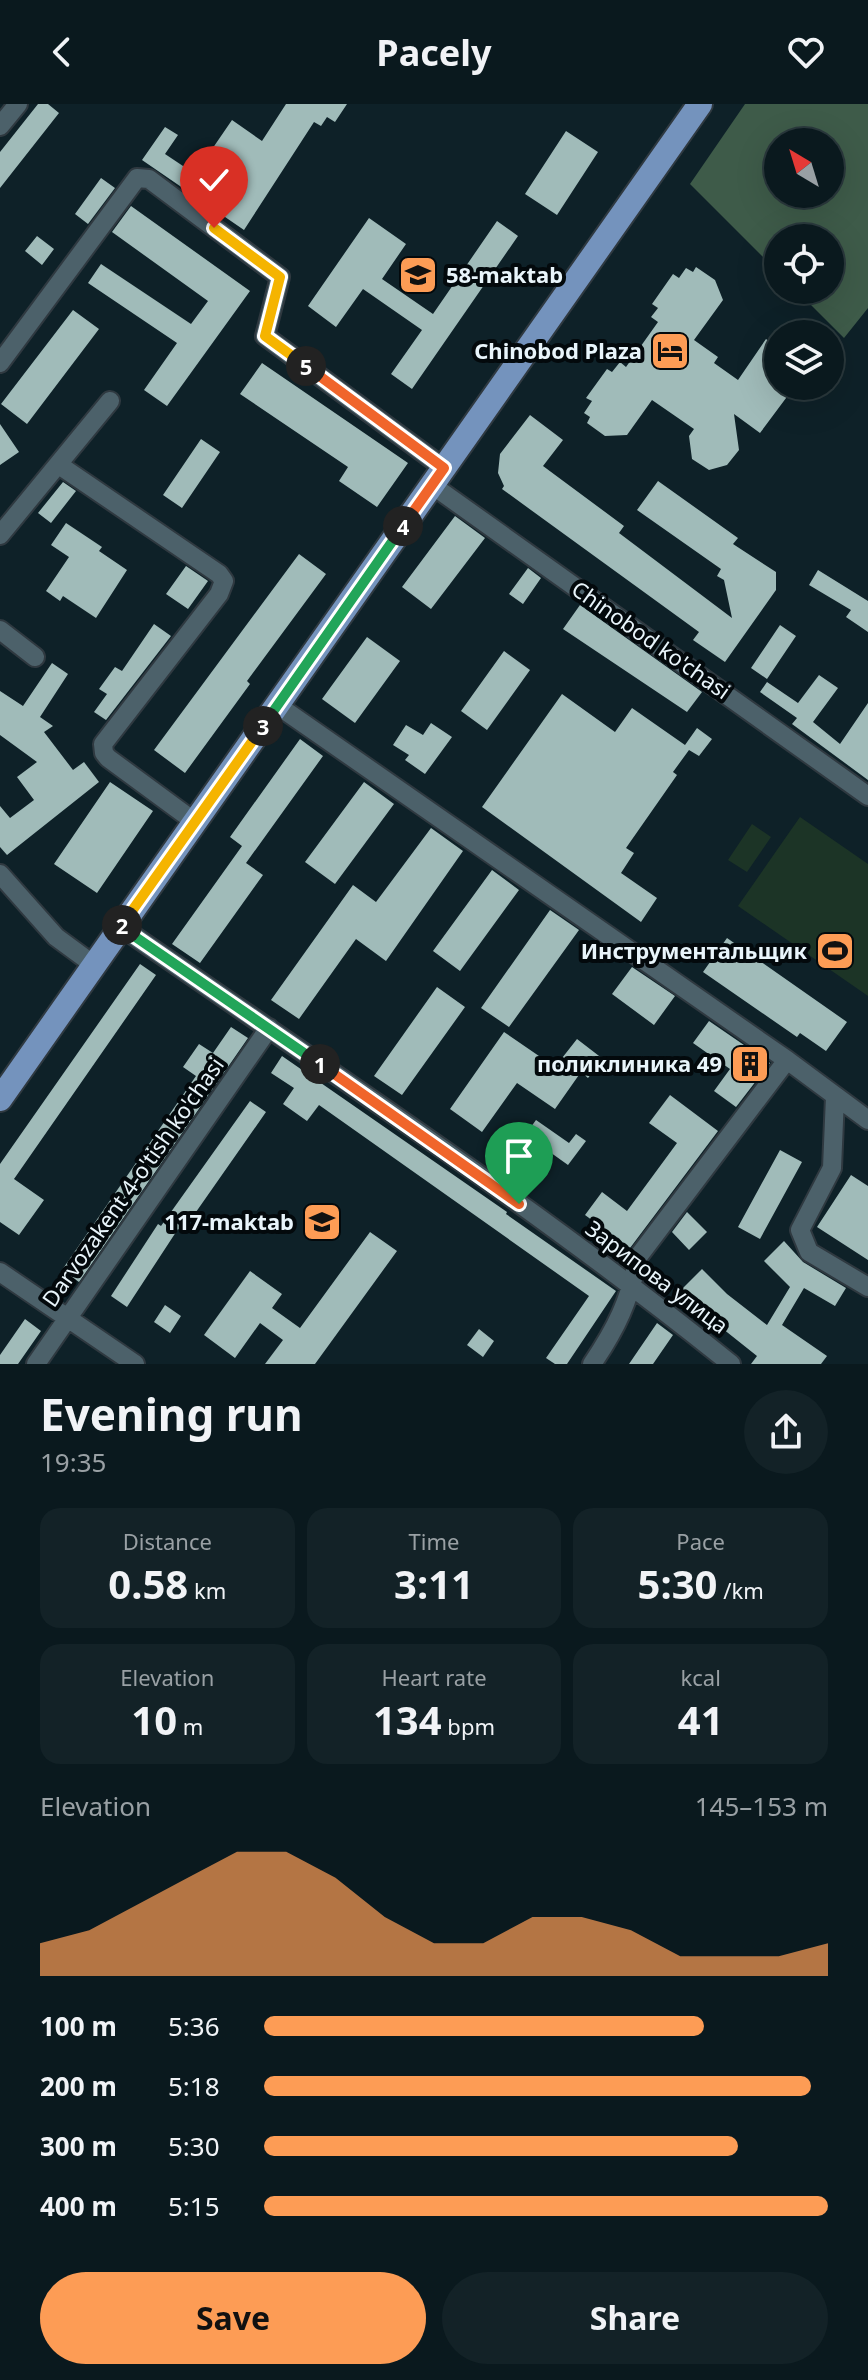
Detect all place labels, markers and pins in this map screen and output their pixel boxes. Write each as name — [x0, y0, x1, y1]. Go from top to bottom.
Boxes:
pin — [180, 146, 248, 228]
school or university icon: 58-maktab — [397, 254, 439, 296]
place label: 58-maktab — [446, 259, 563, 289]
hotel icon: Chinobod Plaza — [649, 330, 691, 372]
place label: Chinobod Plaza — [474, 335, 642, 365]
pin: 5 — [286, 346, 326, 386]
pin: 4 — [383, 506, 423, 546]
pin: 3 — [243, 706, 283, 746]
pin: 2 — [102, 905, 142, 945]
sports icon: Инструментальщик — [814, 930, 856, 972]
place label: Инструментальщик — [581, 935, 807, 965]
building icon: поликлиника 49 — [729, 1043, 771, 1085]
pin: 1 — [300, 1044, 340, 1084]
place label: поликлиника 49 — [537, 1048, 722, 1078]
pin — [485, 1122, 553, 1204]
school or university icon: 117-maktab — [301, 1201, 343, 1243]
place label: 117-maktab — [164, 1206, 294, 1236]

